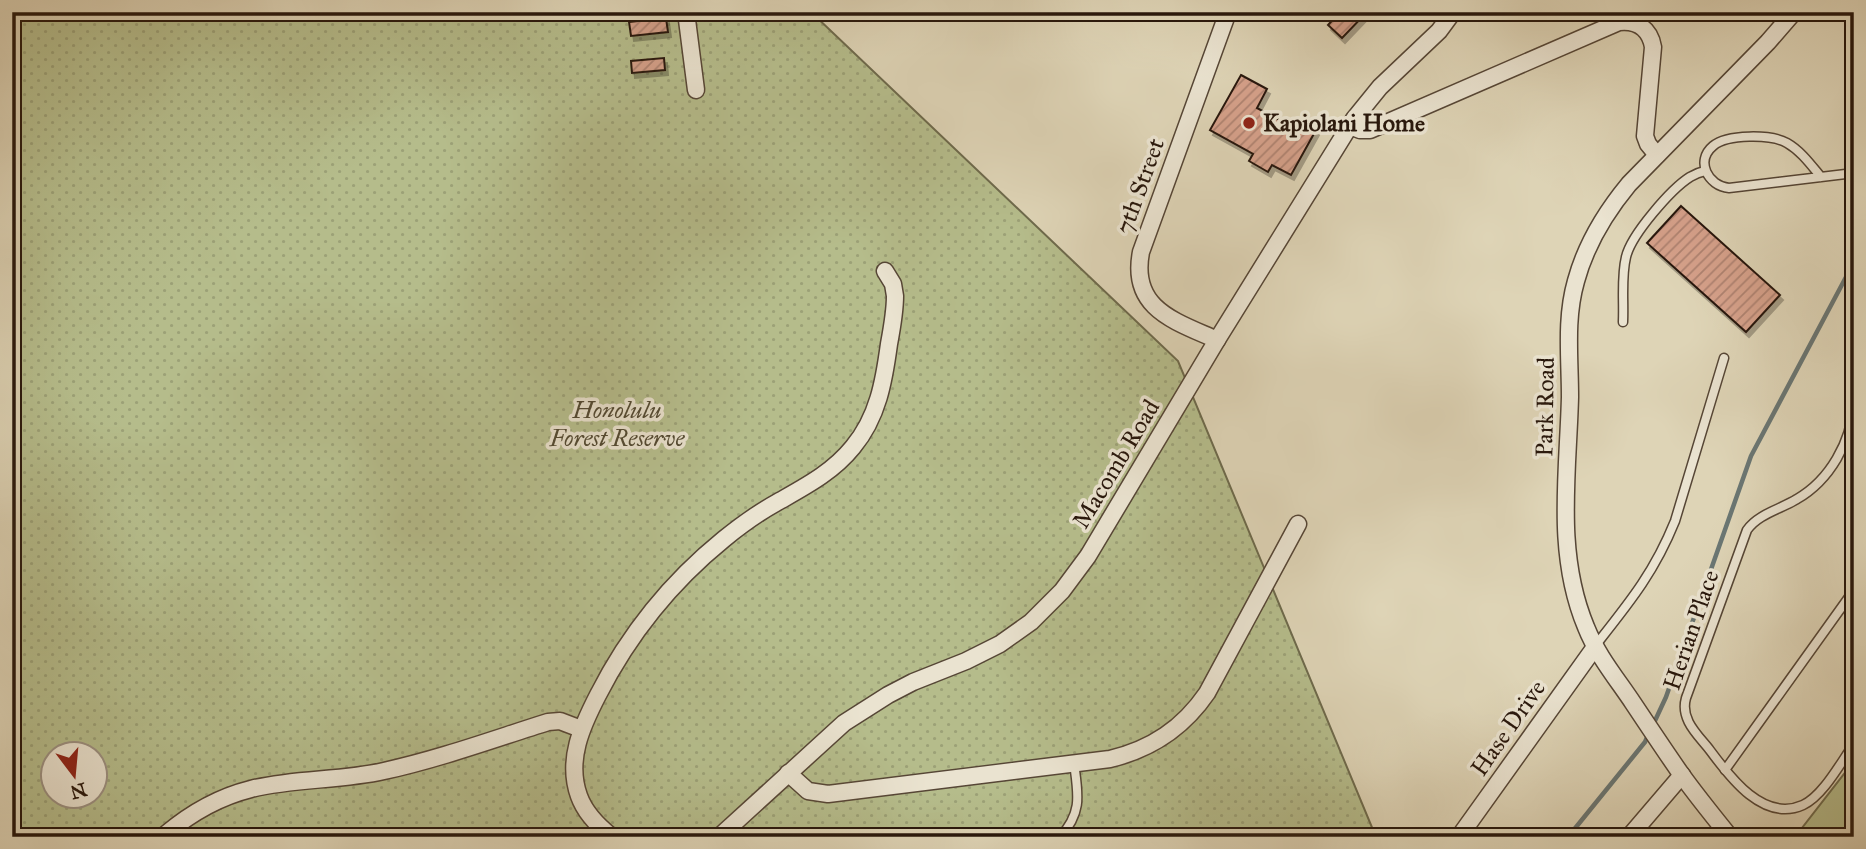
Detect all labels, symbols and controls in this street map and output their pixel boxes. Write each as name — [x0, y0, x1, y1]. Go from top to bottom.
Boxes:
place label: Kapiolani Home — [1263, 108, 1425, 138]
marker: Kapiolani Home — [1241, 115, 1257, 131]
street label: 7th Street — [1109, 134, 1171, 238]
street label: Park Road — [1529, 357, 1561, 457]
street label: Macomb Road — [1066, 394, 1166, 534]
park label: Honolulu Forest Reserve — [549, 395, 686, 453]
street label: Herian Place — [1656, 566, 1726, 694]
street label: Hase Drive — [1464, 674, 1552, 782]
north arrow — [38, 740, 108, 810]
text: N — [68, 778, 89, 804]

